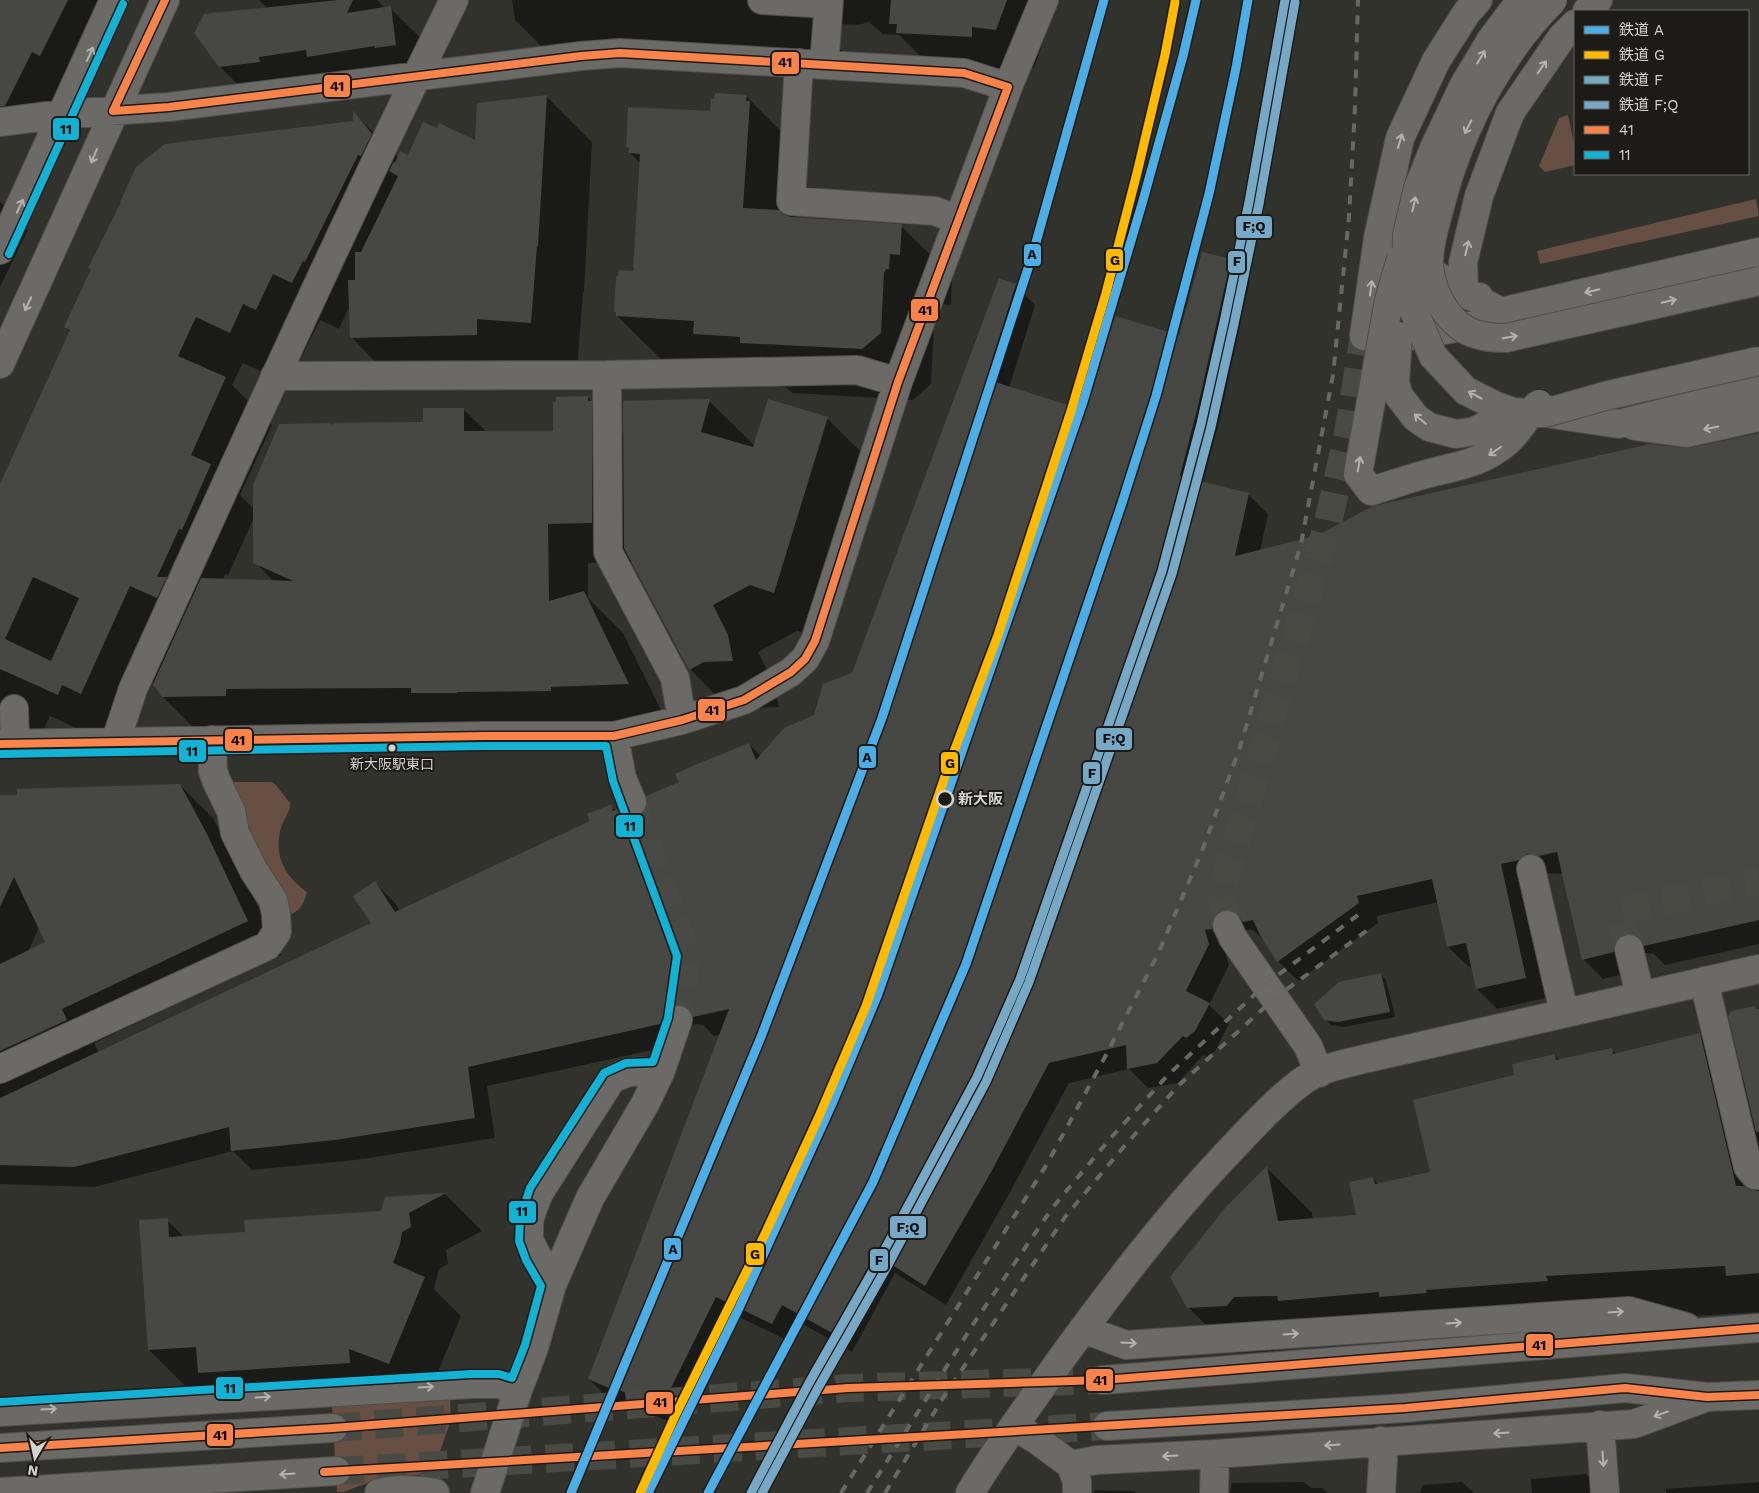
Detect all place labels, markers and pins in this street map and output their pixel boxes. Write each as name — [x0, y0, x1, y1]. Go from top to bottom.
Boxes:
marker: 新大阪駅東口 — [387, 743, 397, 753]
place label: 新大阪駅東口 — [350, 756, 434, 772]
marker: 新大阪 — [936, 790, 954, 808]
place label: 新大阪 — [958, 790, 1003, 808]

